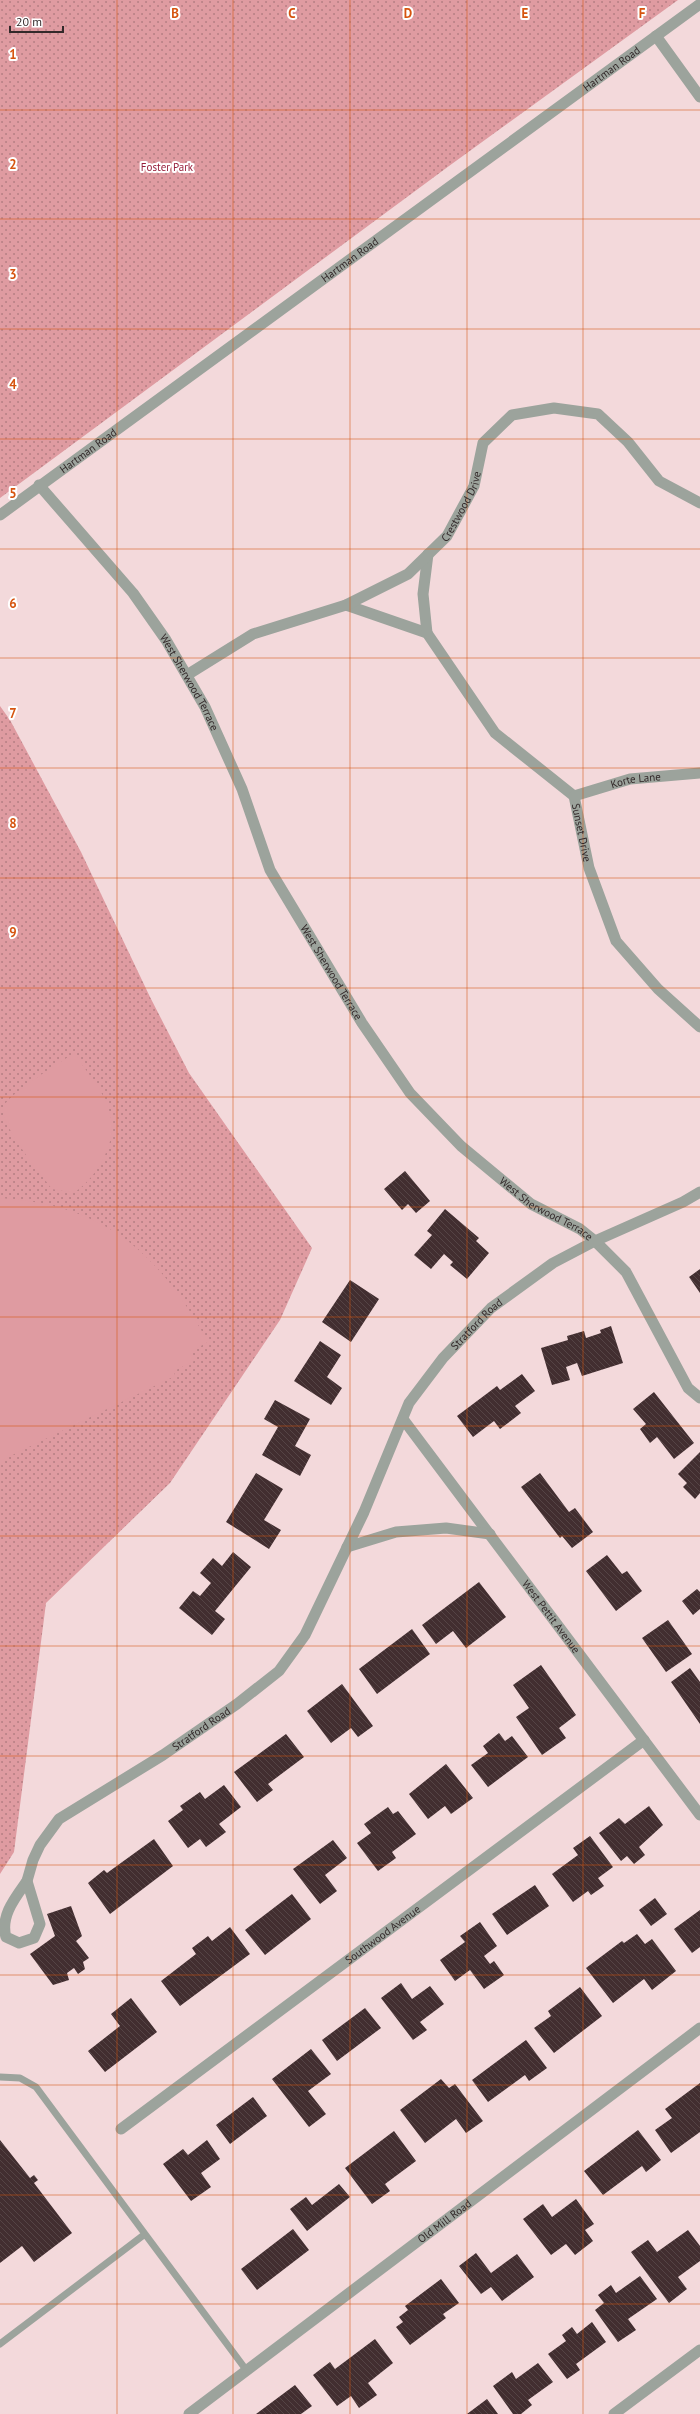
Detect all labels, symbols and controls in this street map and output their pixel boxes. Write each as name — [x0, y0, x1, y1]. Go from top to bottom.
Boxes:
text: B — [171, 5, 179, 22]
text: C — [288, 5, 296, 22]
text: D — [404, 5, 412, 22]
text: E — [522, 5, 529, 22]
text: F — [639, 5, 646, 22]
scale bar — [10, 8, 63, 34]
text: 20 m — [16, 14, 42, 29]
street label: Hartman Road — [580, 43, 643, 94]
text: 1 — [9, 46, 17, 63]
text: 2 — [9, 156, 17, 173]
park label: Foster Park — [141, 160, 194, 174]
street label: Hartman Road — [318, 234, 381, 285]
text: 3 — [9, 266, 17, 283]
text: 4 — [9, 376, 17, 393]
street label: Hartman Road — [57, 425, 119, 476]
street label: Crestwood Drive — [438, 470, 484, 545]
text: 5 — [9, 485, 17, 502]
text: 6 — [9, 595, 17, 612]
street label: West Sherwood Terrace — [157, 631, 222, 733]
text: 7 — [9, 705, 17, 722]
street label: Korte Lane — [609, 769, 662, 791]
street label: Sunset Drive — [569, 802, 595, 863]
text: 8 — [9, 815, 17, 832]
street label: West Sherwood Terrace — [297, 922, 366, 1023]
text: 9 — [9, 924, 17, 941]
street label: West Sherwood Terrace — [497, 1174, 596, 1244]
street label: Stratford Road — [448, 1295, 505, 1353]
street label: West Pettit Avenue — [519, 1577, 583, 1656]
street label: Stratford Road — [169, 1704, 233, 1754]
street label: Southwood Avenue — [342, 1902, 423, 1967]
street label: Old Mill Road — [415, 2196, 474, 2246]

